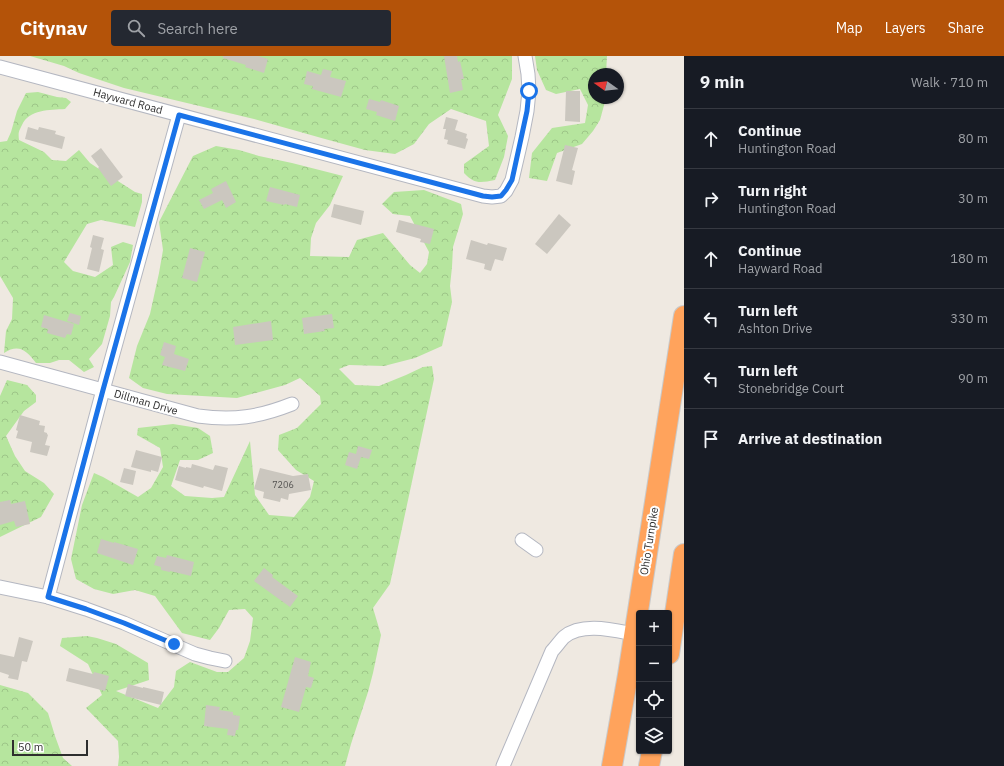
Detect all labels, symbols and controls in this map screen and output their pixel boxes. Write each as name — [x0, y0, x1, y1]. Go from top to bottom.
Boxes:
search box — [111, 10, 391, 46]
text: Citynav — [20, 16, 87, 40]
icon: search — [125, 17, 147, 39]
text: Search here — [157, 19, 238, 38]
text: Map — [836, 19, 863, 37]
text: Layers — [885, 19, 926, 37]
text: Share — [948, 19, 984, 37]
north arrow — [588, 68, 624, 104]
text: 9 min — [700, 71, 744, 93]
text: Walk · 710 m — [911, 74, 988, 91]
route start — [520, 82, 538, 100]
street label: Hayward Road — [92, 85, 164, 117]
text: Continue — [738, 121, 802, 140]
icon: ahead — [700, 128, 722, 150]
text: 80 m — [958, 130, 988, 147]
text: Huntington Road — [738, 140, 836, 157]
text: Turn right — [738, 181, 807, 200]
icon: right — [700, 188, 722, 210]
text: 30 m — [958, 190, 988, 207]
text: Huntington Road — [738, 200, 836, 217]
text: Continue — [738, 241, 802, 260]
icon: ahead — [700, 248, 722, 270]
text: 180 m — [950, 250, 988, 267]
text: Hayward Road — [738, 260, 823, 277]
text: Turn left — [738, 301, 798, 320]
icon: left — [700, 308, 722, 330]
text: 330 m — [950, 310, 988, 327]
text: Ashton Drive — [738, 320, 812, 337]
text: Turn left — [738, 361, 798, 380]
icon: left — [700, 368, 722, 390]
text: 90 m — [958, 370, 988, 387]
text: Stonebridge Court — [738, 380, 844, 397]
street label: Dillman Drive — [112, 386, 180, 418]
icon: arrive — [700, 428, 722, 450]
text: Arrive at destination — [738, 429, 882, 448]
house number: 7206 — [272, 479, 294, 490]
street label: Ohio Turnpike — [637, 506, 661, 576]
map controls — [636, 610, 672, 754]
button: + — [636, 610, 672, 646]
route end — [165, 635, 183, 653]
button: − — [636, 646, 672, 682]
button: locate — [636, 682, 672, 718]
button: layers — [636, 718, 672, 754]
scale bar — [12, 738, 88, 757]
text: 50 m — [18, 740, 43, 754]

